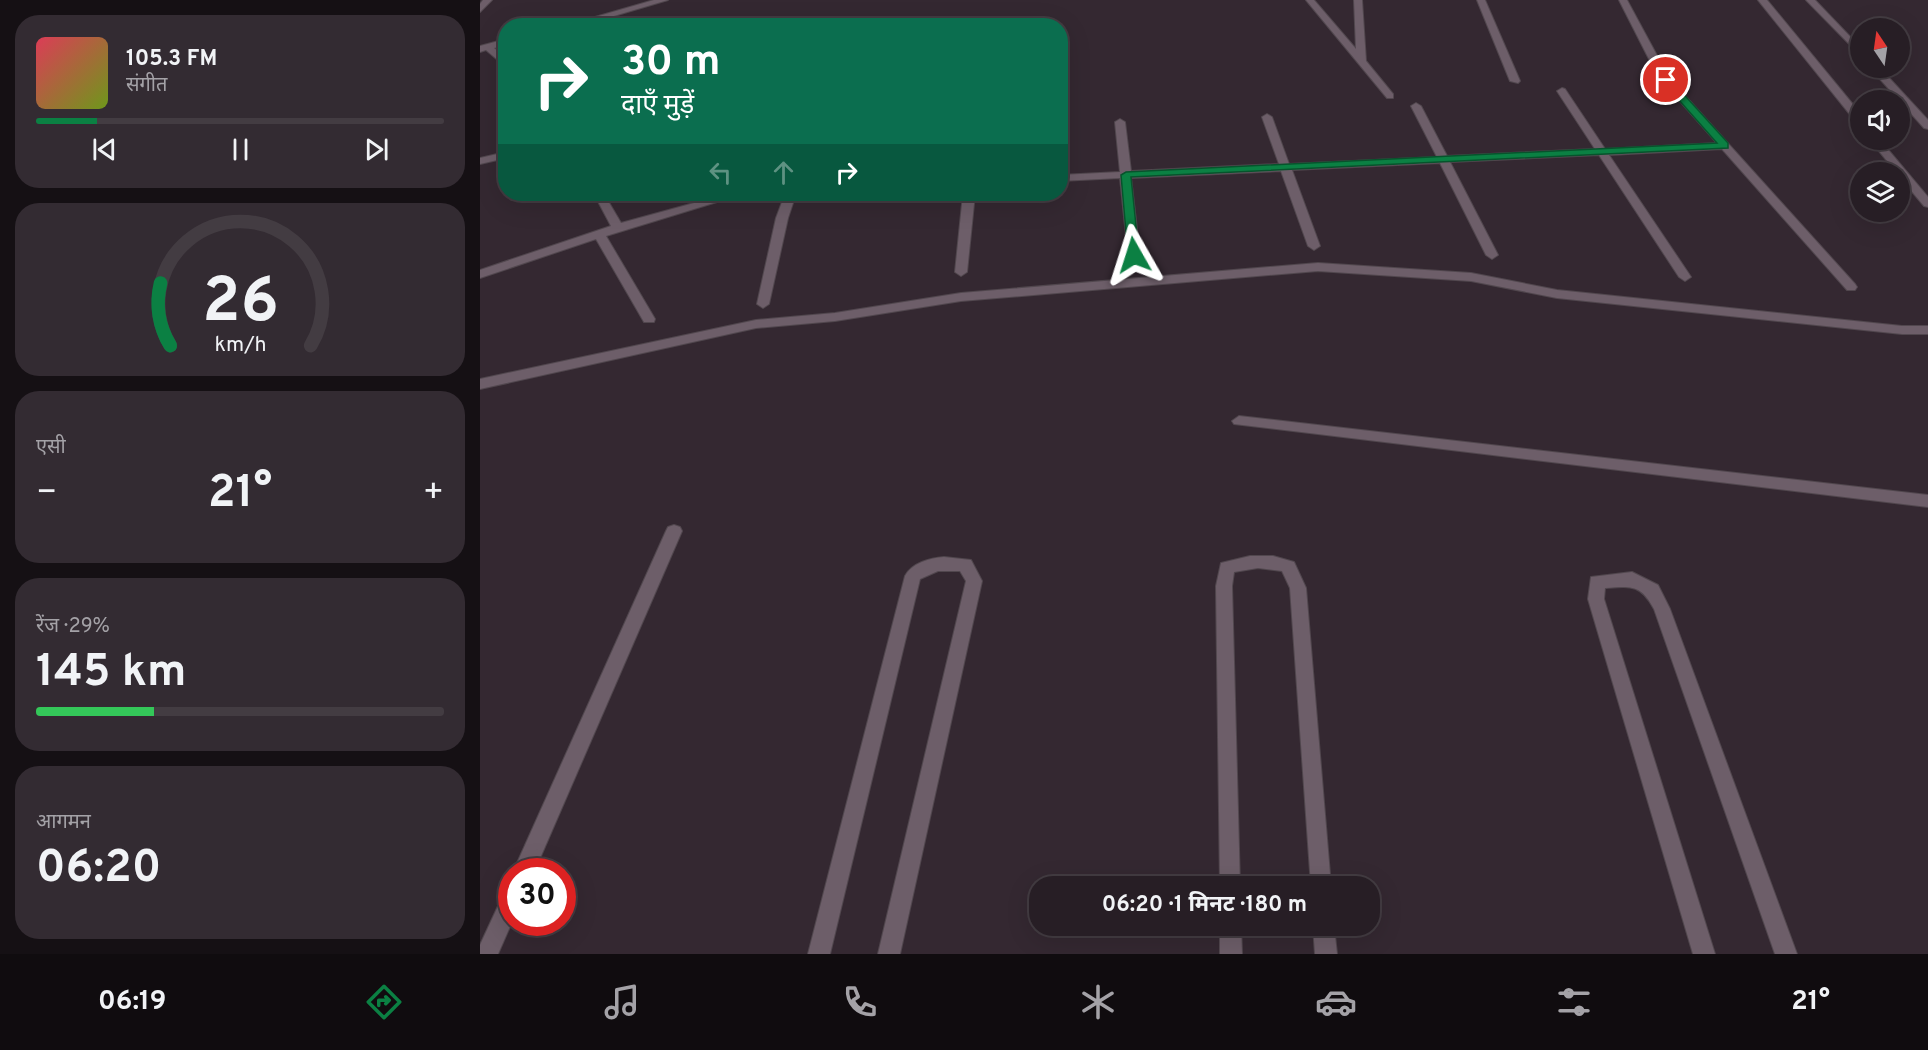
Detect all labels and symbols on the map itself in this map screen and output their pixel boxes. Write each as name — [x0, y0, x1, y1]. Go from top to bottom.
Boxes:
north arrow — [1850, 18, 1910, 78]
pin — [1640, 54, 1691, 105]
position arrow — [1102, 223, 1166, 287]
speed limit sign: 30 — [498, 858, 576, 936]

